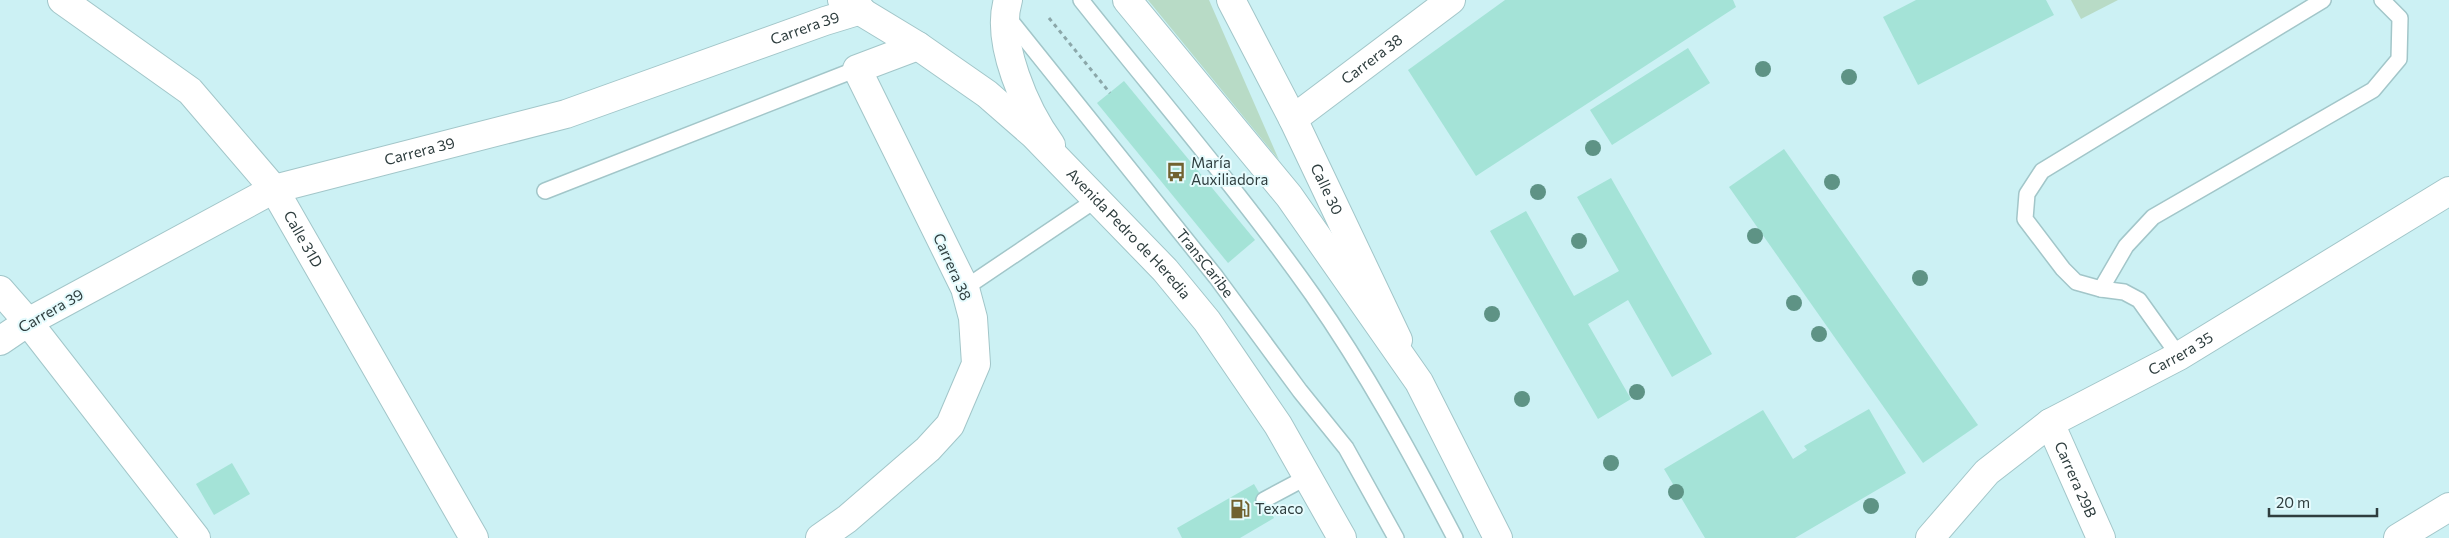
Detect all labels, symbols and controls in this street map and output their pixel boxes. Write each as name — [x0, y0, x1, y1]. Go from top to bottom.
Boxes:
street label: Carrera 39 — [768, 7, 841, 48]
street label: Carrera 38 — [1337, 30, 1406, 88]
street label: Carrera 39 — [382, 133, 457, 168]
place label: María Auxiliadora — [1191, 153, 1268, 188]
street label: Calle 30 — [1307, 160, 1347, 218]
bus stop icon: María Auxiliadora — [1165, 161, 1187, 183]
street label: Avenida Pedro de Heredia — [1063, 164, 1195, 302]
street label: Calle 31D — [280, 207, 327, 270]
street label: TransCaribe — [1173, 225, 1238, 301]
street label: Carrera 38 — [930, 230, 976, 303]
street label: Carrera 39 — [15, 284, 86, 336]
street label: Carrera 35 — [2145, 327, 2216, 378]
street label: Carrera 29B — [2051, 438, 2101, 520]
scale bar — [2269, 486, 2376, 518]
text: 20 m — [2276, 493, 2310, 511]
fuel station icon: Texaco — [1229, 498, 1251, 520]
place label: Texaco — [1255, 499, 1304, 517]

